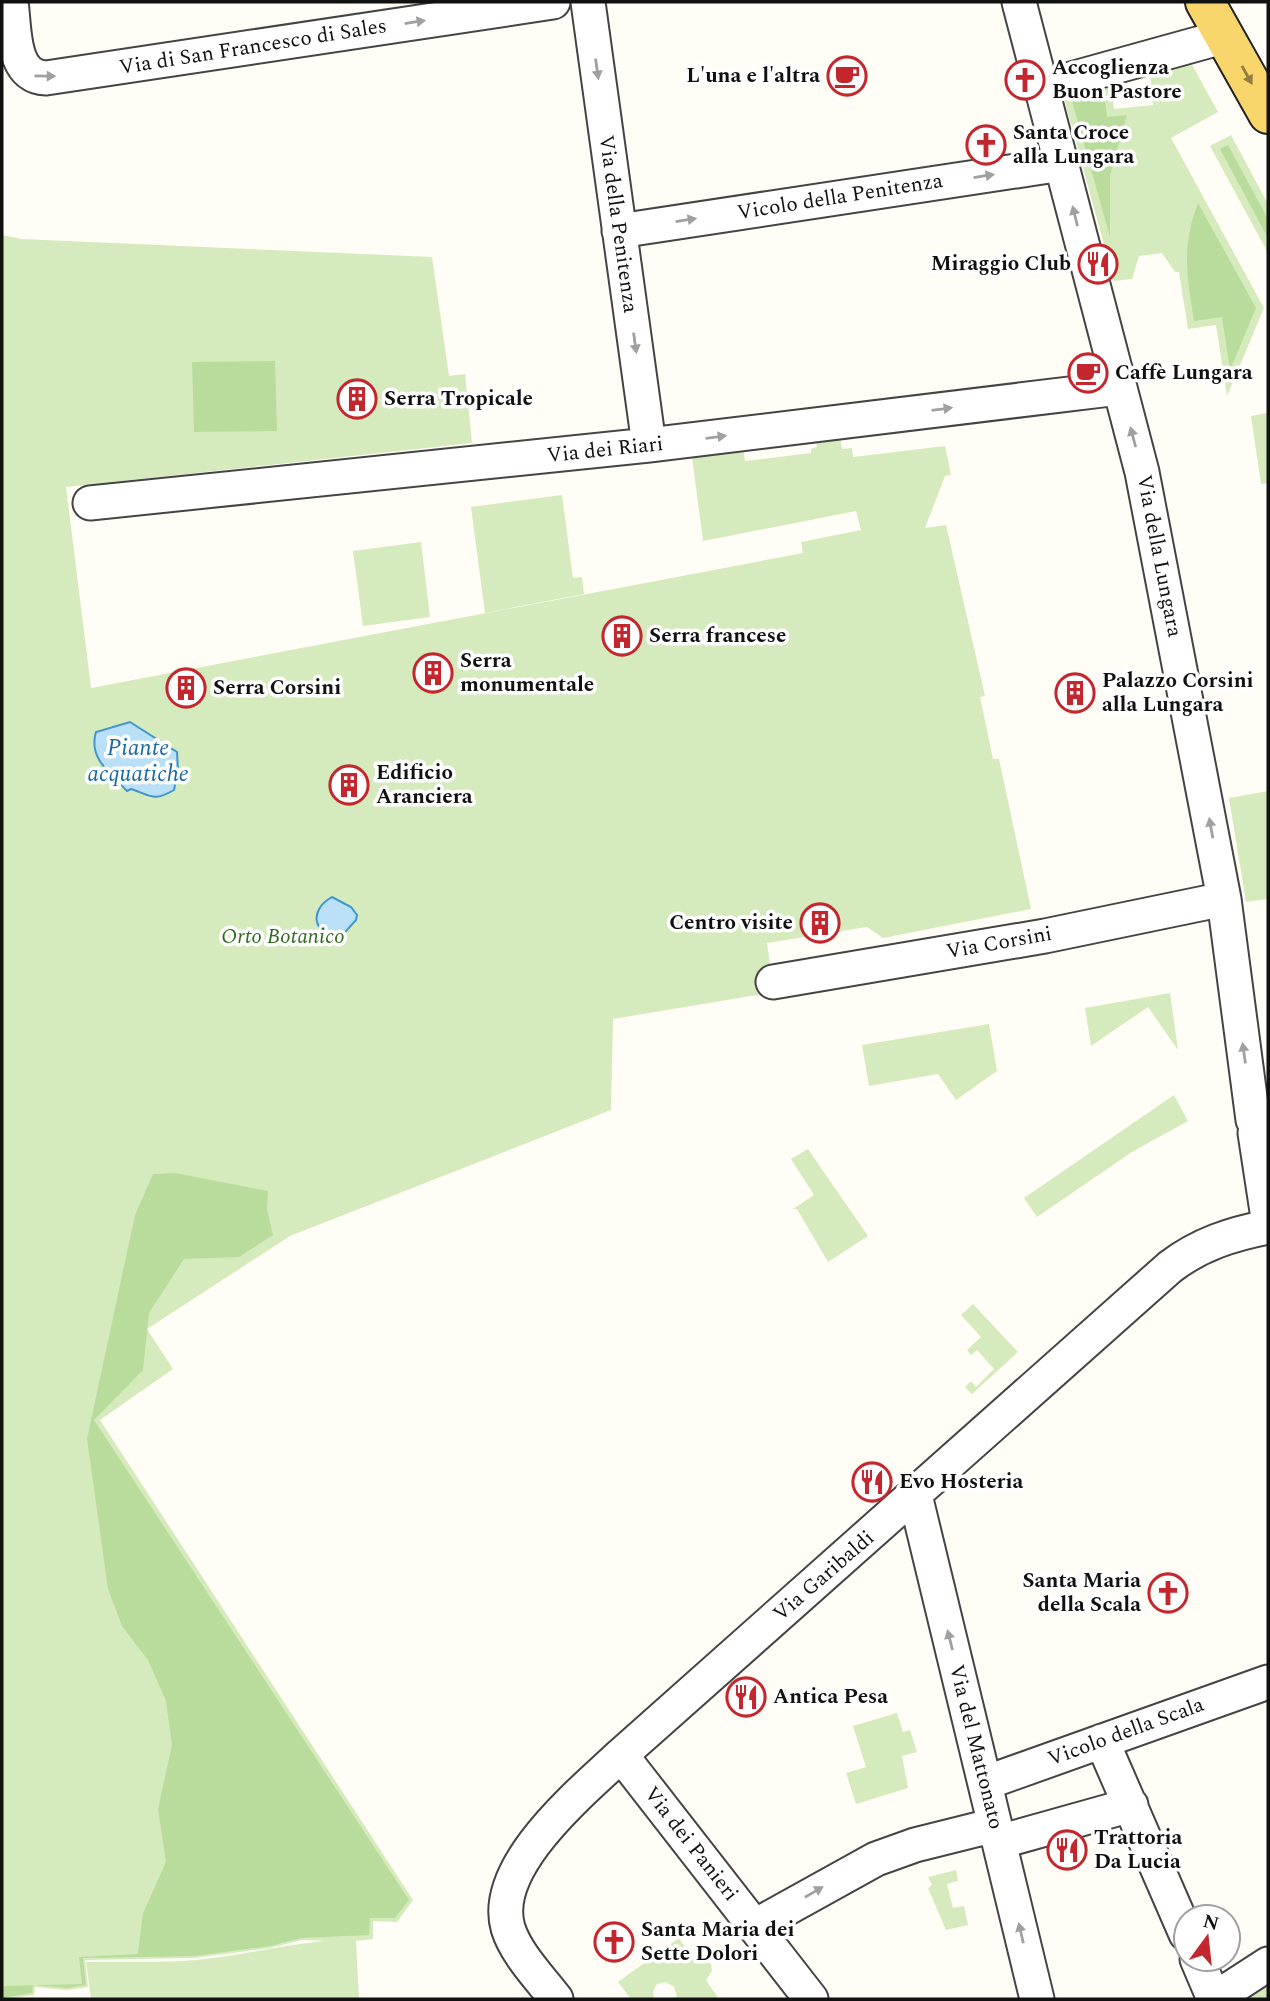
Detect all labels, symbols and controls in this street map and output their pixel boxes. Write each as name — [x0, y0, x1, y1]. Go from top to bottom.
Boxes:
street label: Via di San Francesco di Sales — [117, 10, 389, 84]
one-way arrow — [404, 17, 426, 28]
place label: Accoglienza Buon Pastore — [1052, 52, 1182, 108]
cafe icon: L'una e l'altra — [826, 55, 868, 97]
one-way arrow — [592, 58, 603, 80]
church icon: Accoglienza Buon Pastore — [1004, 59, 1046, 101]
place label: L'una e l'altra — [686, 60, 820, 92]
one-way arrow — [1241, 65, 1253, 85]
one-way arrow — [34, 70, 56, 82]
place label: Santa Croce alla Lungara — [1013, 117, 1135, 173]
church icon: Santa Croce alla Lungara — [965, 124, 1007, 166]
street label: Via della Penitenza — [590, 133, 646, 316]
street label: Vicolo della Penitenza — [735, 165, 946, 229]
one-way arrow — [973, 170, 995, 181]
one-way arrow — [1069, 205, 1080, 227]
one-way arrow — [676, 215, 698, 226]
restaurant icon: Miraggio Club — [1077, 243, 1119, 285]
place label: Miraggio Club — [931, 248, 1071, 280]
one-way arrow — [629, 332, 640, 354]
cafe icon: Caffè Lungara — [1067, 352, 1109, 394]
place label: Caffè Lungara — [1115, 357, 1253, 389]
building icon: Serra Tropicale — [336, 378, 378, 420]
place label: Serra Tropicale — [384, 383, 533, 415]
one-way arrow — [931, 404, 953, 415]
one-way arrow — [1127, 426, 1137, 447]
street label: Via dei Riari — [545, 428, 665, 472]
one-way arrow — [705, 432, 727, 443]
street label: Via della Lungara — [1128, 472, 1191, 641]
building icon: Serra francese — [601, 615, 643, 657]
place label: Serra francese — [649, 620, 786, 652]
place label: Serra monumentale — [460, 645, 594, 701]
building icon: Serra monumentale — [412, 652, 454, 694]
place label: Palazzo Corsini alla Lungara — [1102, 665, 1254, 721]
building icon: Serra Corsini — [165, 667, 207, 709]
place label: Serra Corsini — [213, 672, 341, 704]
building icon: Palazzo Corsini alla Lungara — [1054, 672, 1096, 714]
water label: Piante acquatiche — [87, 731, 189, 792]
place label: Edificio Aranciera — [376, 757, 473, 813]
building icon: Edificio Aranciera — [328, 764, 370, 806]
one-way arrow — [1205, 817, 1216, 839]
building icon: Centro visite — [799, 902, 841, 944]
place label: Centro visite — [669, 907, 793, 939]
street label: Via Corsini — [944, 918, 1054, 968]
park label: Orto Botanico — [221, 921, 345, 953]
one-way arrow — [1239, 1042, 1250, 1064]
restaurant icon: Evo Hosteria — [851, 1461, 893, 1503]
place label: Evo Hosteria — [899, 1466, 1023, 1498]
street label: Via Garibaldi — [766, 1523, 882, 1629]
place label: Santa Maria della Scala — [1022, 1565, 1141, 1621]
church icon: Santa Maria della Scala — [1147, 1572, 1189, 1614]
one-way arrow — [944, 1629, 955, 1651]
street label: Via del Mattonato — [940, 1661, 1012, 1833]
restaurant icon: Antica Pesa — [725, 1676, 767, 1718]
place label: Antica Pesa — [773, 1681, 888, 1713]
street label: Vicolo della Scala — [1043, 1689, 1209, 1775]
street label: Via dei Panieri — [636, 1780, 746, 1908]
place label: Trattoria Da Lucia — [1094, 1822, 1183, 1878]
restaurant icon: Trattoria Da Lucia — [1046, 1829, 1088, 1871]
one-way arrow — [804, 1886, 823, 1898]
north arrow — [1172, 1903, 1242, 1973]
text: N — [1200, 1907, 1222, 1939]
place label: Santa Maria dei Sette Dolori — [641, 1914, 795, 1970]
church icon: Santa Maria dei Sette Dolori — [593, 1921, 635, 1963]
one-way arrow — [1015, 1922, 1026, 1944]

